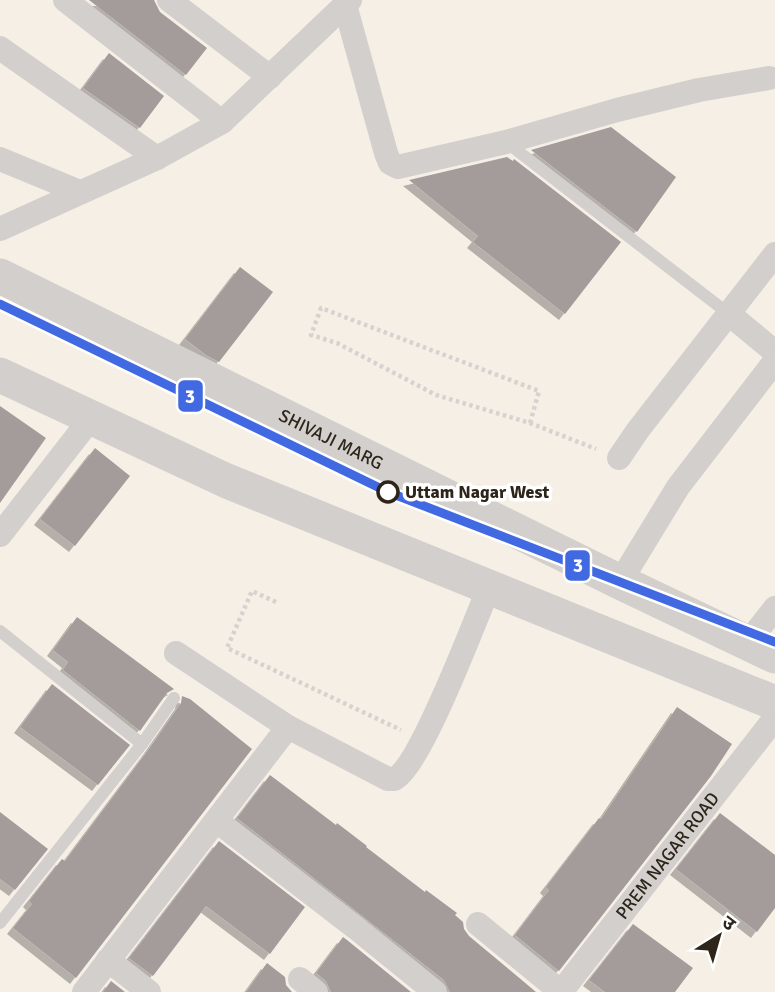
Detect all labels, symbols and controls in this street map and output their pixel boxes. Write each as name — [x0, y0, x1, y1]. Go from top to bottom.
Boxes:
line badge: 3 — [177, 379, 204, 413]
text: 3 — [185, 385, 195, 409]
street label: SHIVAJI MARG — [275, 404, 387, 474]
marker: Uttam Nagar West — [377, 481, 399, 503]
place label: Uttam Nagar West — [405, 481, 550, 503]
line badge: 3 — [564, 549, 591, 582]
text: 3 — [573, 554, 583, 578]
street label: PREM NAGAR ROAD — [611, 788, 724, 924]
north arrow — [684, 901, 754, 971]
text: उ — [717, 910, 741, 937]

